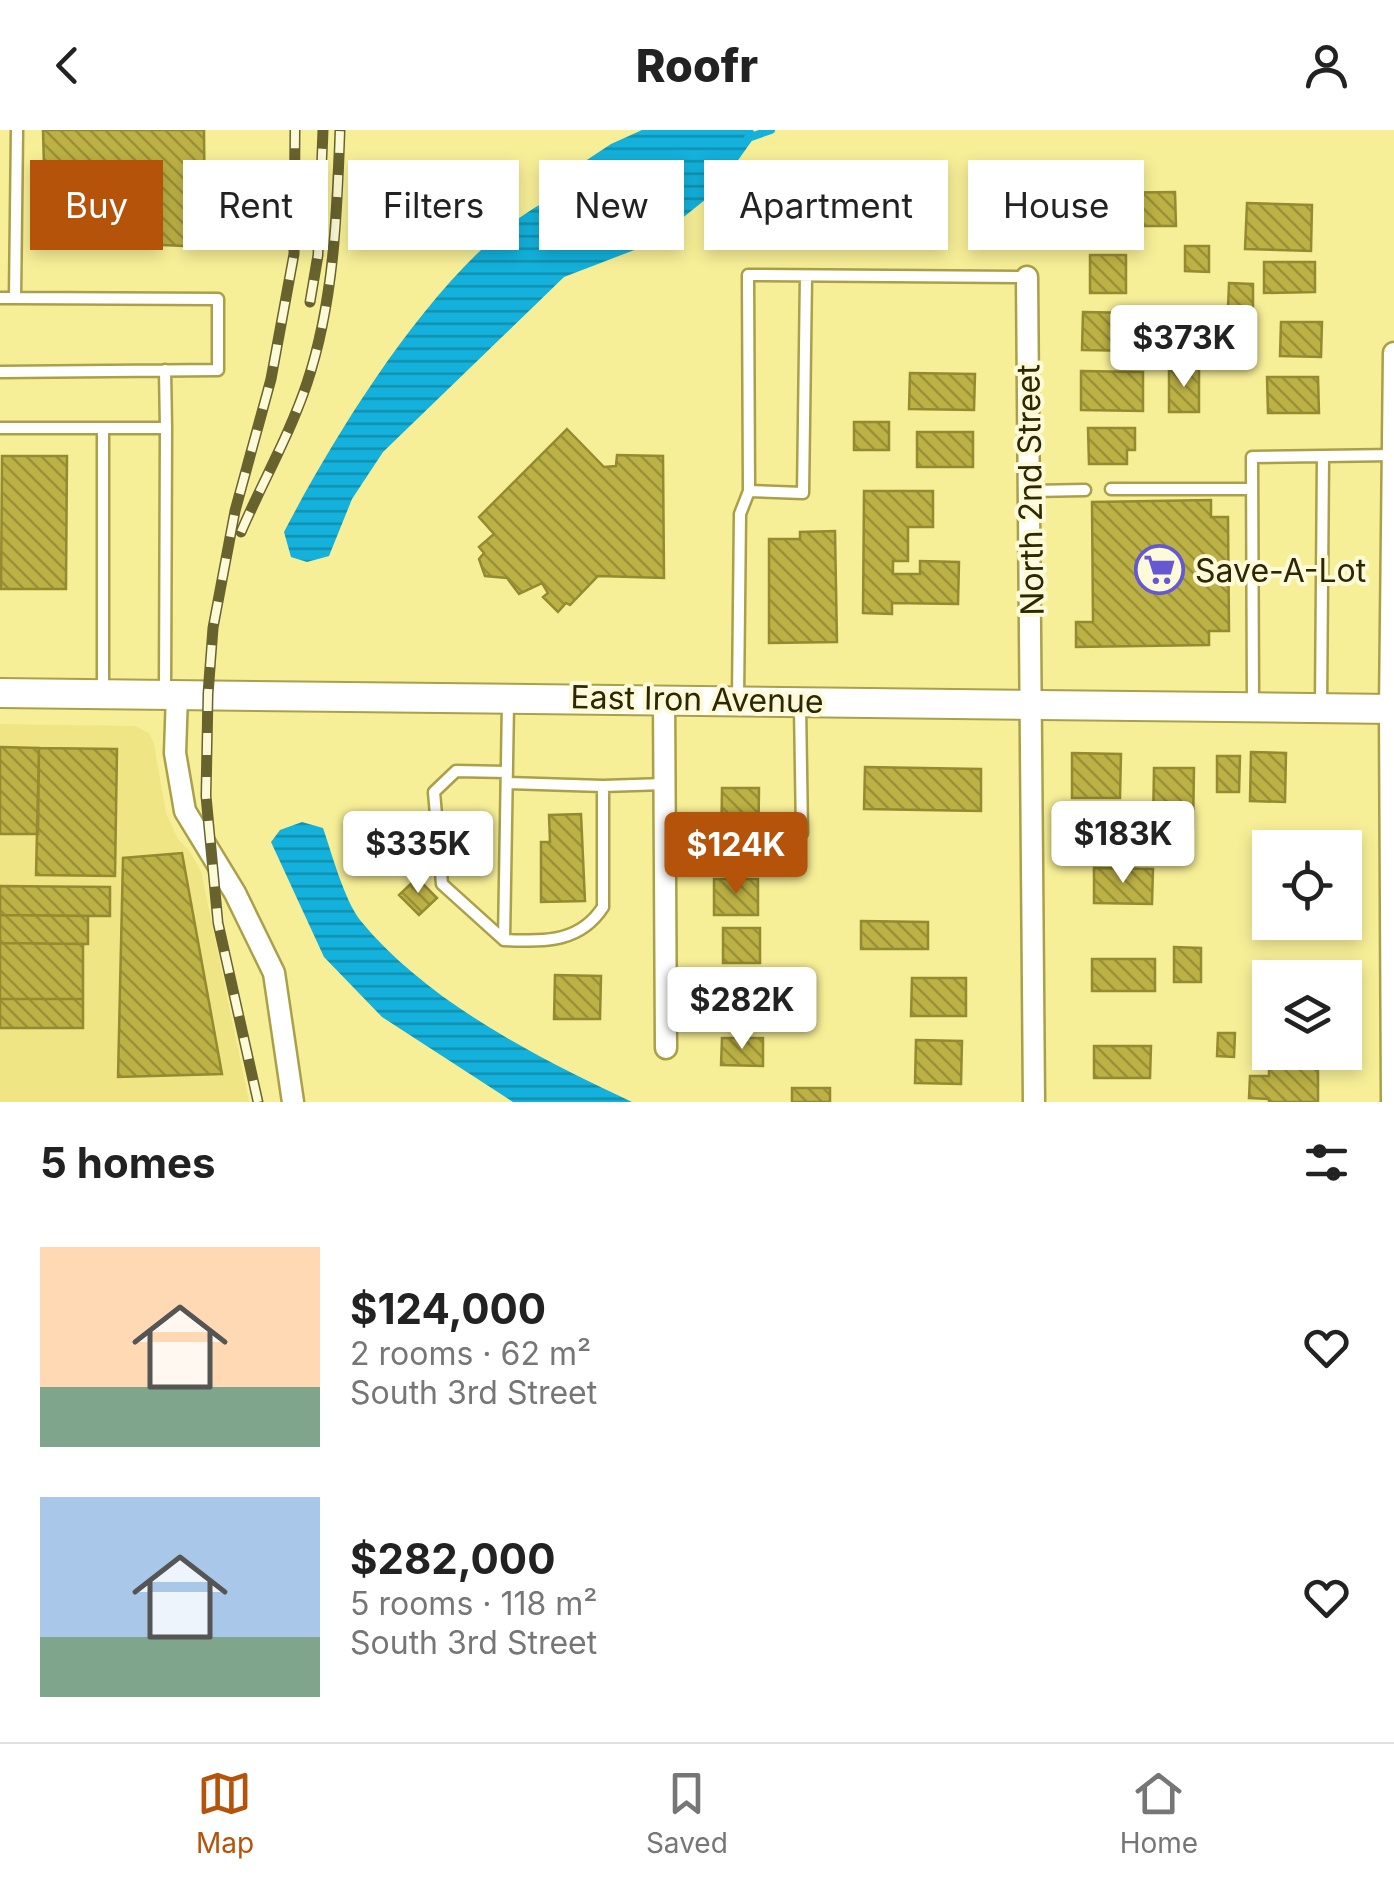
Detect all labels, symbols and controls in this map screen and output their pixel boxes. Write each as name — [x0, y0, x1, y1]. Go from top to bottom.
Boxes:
icon: back — [40, 38, 95, 93]
text: Roofr — [636, 38, 758, 93]
icon: person — [1299, 38, 1354, 93]
chip: Buy — [30, 160, 163, 250]
chip: Rent — [183, 160, 328, 250]
chip: Filters — [348, 160, 519, 250]
chip: New — [539, 160, 684, 250]
chip: Apartment — [704, 160, 948, 250]
chip: House — [968, 160, 1144, 250]
pin: $373K — [1114, 305, 1254, 390]
text: $373K — [1132, 318, 1236, 357]
street label: North 2nd Street — [1008, 364, 1052, 616]
supermarket icon: Save-A-Lot — [1134, 544, 1186, 596]
place label: Save-A-Lot — [1195, 551, 1366, 590]
street label: East Iron Avenue — [570, 677, 824, 721]
pin: $183K — [1053, 801, 1193, 886]
pin: $335K — [348, 811, 488, 896]
pin: $124K — [666, 812, 806, 897]
text: $183K — [1073, 814, 1173, 853]
text: $335K — [365, 824, 471, 863]
text: $124K — [686, 825, 786, 864]
map controls — [1252, 830, 1362, 1070]
button: locate — [1252, 830, 1362, 940]
button: layers — [1252, 960, 1362, 1070]
pin: $282K — [672, 967, 812, 1052]
text: $282K — [689, 980, 795, 1019]
icon: filters — [1299, 1135, 1354, 1190]
text: 5 homes — [40, 1137, 216, 1188]
text: $124,000 — [350, 1283, 546, 1334]
icon: home — [120, 1287, 240, 1407]
icon: heart — [1299, 1320, 1354, 1375]
text: 2 rooms · 62 m² — [350, 1334, 591, 1373]
text: South 3rd Street — [350, 1373, 597, 1412]
text: $282,000 — [350, 1533, 556, 1584]
icon: home — [120, 1537, 240, 1657]
icon: heart — [1299, 1570, 1354, 1625]
text: 5 rooms · 118 m² — [350, 1584, 597, 1623]
text: South 3rd Street — [350, 1623, 597, 1662]
tab: Map — [196, 1766, 254, 1860]
tab: Saved — [646, 1766, 728, 1860]
tab: Home — [1120, 1766, 1198, 1860]

